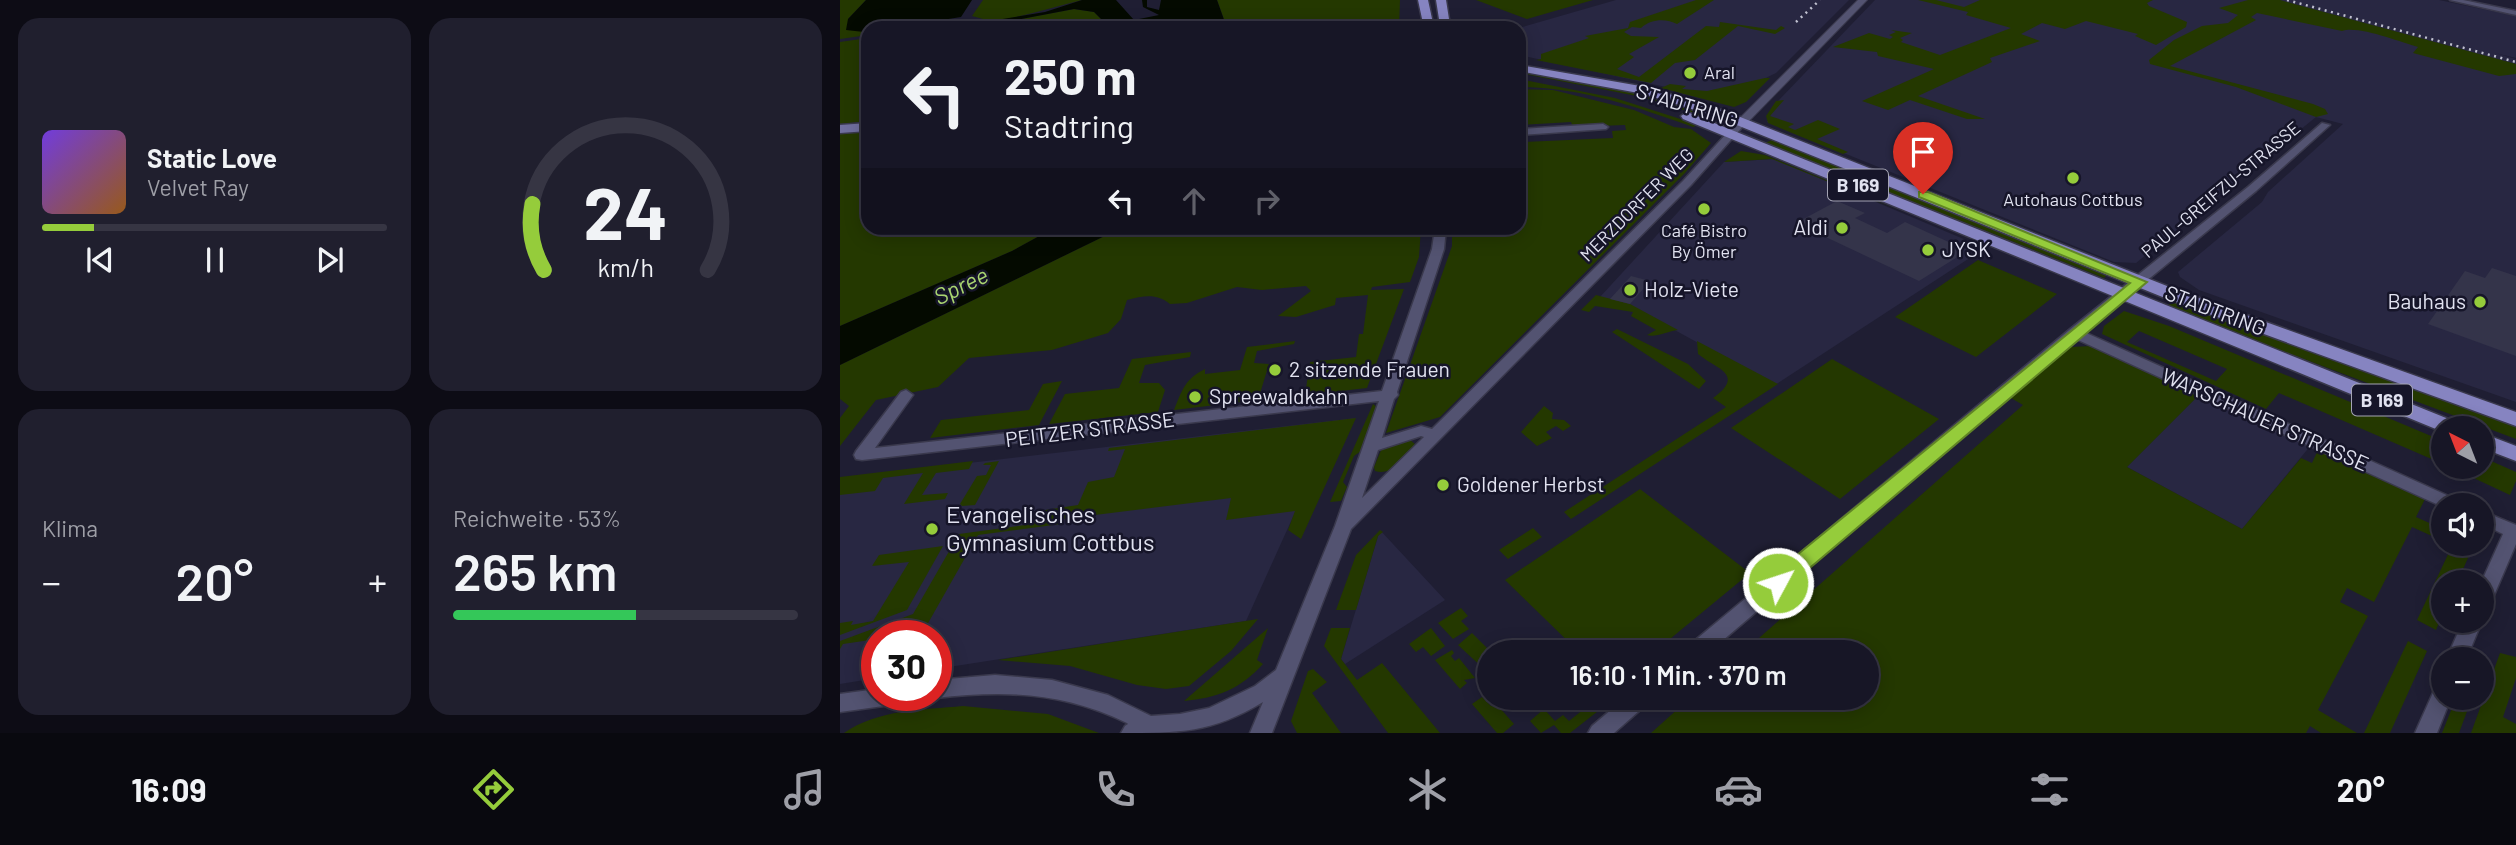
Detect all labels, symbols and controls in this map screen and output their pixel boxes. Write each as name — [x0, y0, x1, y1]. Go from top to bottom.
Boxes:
text: 250 m — [1004, 46, 1137, 105]
icon: left — [889, 49, 980, 140]
place label: Aral — [1704, 61, 1735, 83]
marker: Aral — [1682, 65, 1698, 81]
street label: STADTRING — [1633, 77, 1742, 132]
text: Stadtring — [1004, 106, 1134, 144]
street label: PAUL-GREIFZU-STRASSE — [2136, 116, 2304, 262]
pin — [1893, 122, 1953, 194]
icon: arrive — [1904, 133, 1942, 171]
text: Static Love — [147, 142, 277, 173]
street label: MERZDORFER WEG — [1575, 143, 1698, 266]
text: 24 — [583, 168, 668, 256]
road number: B 169 — [1828, 169, 1888, 200]
marker: Autohaus Cottbus — [2065, 170, 2081, 186]
text: Velvet Ray — [147, 173, 249, 201]
icon: left — [1102, 182, 1140, 220]
icon: ahead — [1175, 182, 1213, 220]
icon: right — [1248, 182, 1286, 220]
place label: Autohaus Cottbus — [2003, 188, 2143, 210]
marker: Café Bistro By Ömer — [1696, 201, 1712, 217]
place label: Aldi — [1794, 214, 1828, 239]
place label: Café Bistro By Ömer — [1661, 219, 1747, 262]
marker: Aldi — [1834, 220, 1850, 236]
place label: JYSK — [1942, 236, 1991, 261]
icon: previous — [81, 241, 119, 279]
icon: pause — [196, 241, 234, 279]
icon: next — [311, 241, 349, 279]
marker: JYSK — [1920, 242, 1936, 258]
text: km/h — [597, 252, 654, 282]
water label: Spree — [929, 260, 992, 310]
place label: Holz-Viete — [1644, 276, 1739, 301]
street label: STADTRING — [2162, 279, 2269, 340]
marker: Holz-Viete — [1622, 282, 1638, 298]
place label: Bauhaus — [2388, 288, 2466, 313]
marker: Bauhaus — [2472, 294, 2488, 310]
place label: 2 sitzende Frauen — [1289, 356, 1450, 381]
marker: 2 sitzende Frauen — [1267, 362, 1283, 378]
street label: WARSCHAUER STRASSE — [2158, 362, 2373, 476]
place label: Spreewaldkahn — [1209, 383, 1348, 408]
road number: B 169 — [2352, 384, 2412, 416]
marker: Spreewaldkahn — [1187, 389, 1203, 405]
street label: PEITZER STRASSE — [1004, 406, 1176, 451]
north arrow — [2431, 416, 2494, 480]
map controls — [2431, 416, 2494, 710]
place label: Goldener Herbst — [1457, 471, 1605, 496]
marker: Goldener Herbst — [1435, 477, 1451, 493]
button: sound — [2431, 493, 2494, 556]
place label: Evangelisches Gymnasium Cottbus — [946, 499, 1154, 556]
text: Reichweite · 53% — [453, 504, 621, 532]
text: Klima — [42, 514, 98, 542]
marker: Evangelisches Gymnasium Cottbus — [924, 521, 940, 537]
text: 265 km — [453, 539, 617, 601]
position arrow — [1741, 546, 1815, 620]
text: 20° — [176, 549, 253, 611]
text: − — [42, 558, 61, 604]
text: + — [368, 558, 387, 604]
button: + — [2431, 570, 2494, 633]
speed limit sign: 30 — [861, 620, 952, 711]
button: − — [2431, 647, 2494, 710]
text: 16:10 · 1 Min. · 370 m — [1569, 659, 1787, 690]
icon: directions — [469, 765, 518, 814]
icon: music — [780, 765, 829, 814]
icon: phone — [1091, 765, 1140, 814]
icon: climate — [1403, 765, 1452, 814]
icon: car — [1714, 765, 1763, 814]
icon: filters — [2025, 765, 2074, 814]
text: 16:09 — [131, 770, 207, 808]
text: 20° — [2337, 770, 2385, 808]

